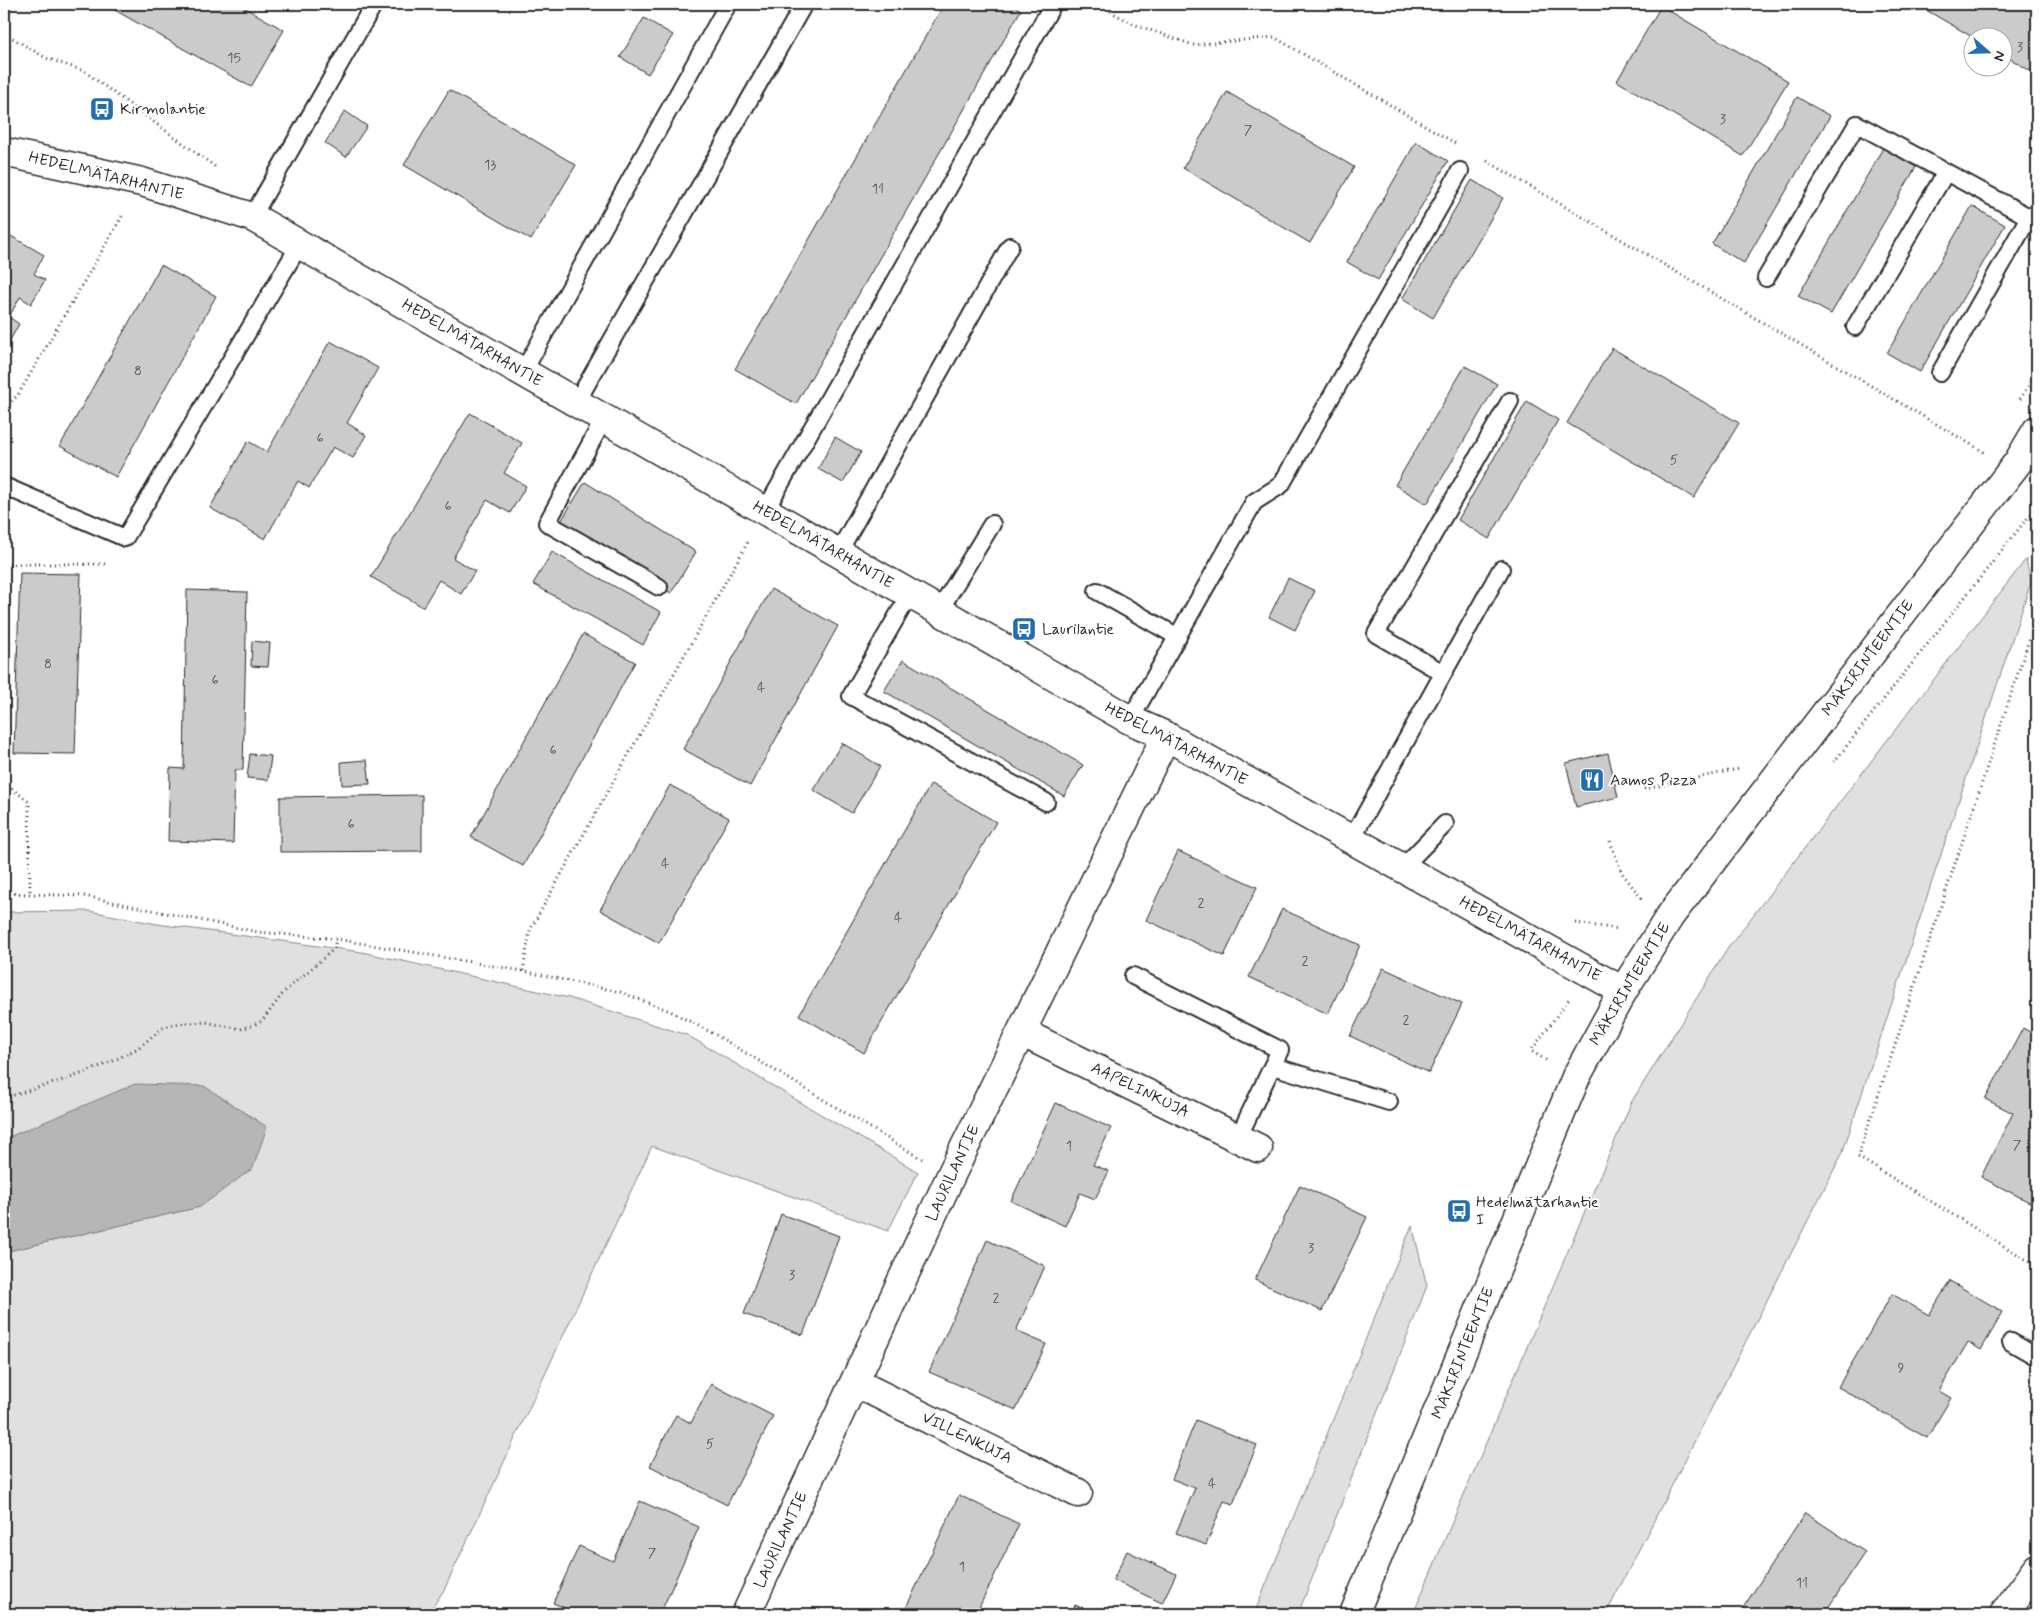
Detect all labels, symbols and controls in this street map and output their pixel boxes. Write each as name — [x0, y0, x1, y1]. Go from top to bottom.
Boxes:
north arrow — [1964, 28, 2014, 78]
house number: 3 — [2017, 38, 2023, 56]
house number: 15 — [227, 49, 241, 67]
text: N — [1989, 49, 2009, 64]
bus stop icon: Kirmolantie — [89, 96, 115, 122]
place label: Kirmolantie — [120, 99, 206, 120]
house number: 3 — [1720, 110, 1726, 128]
house number: 7 — [1244, 121, 1253, 139]
street label: HEDELMÄTARHANTIE — [26, 147, 186, 205]
house number: 13 — [484, 156, 496, 174]
house number: 11 — [872, 180, 884, 198]
street label: HEDELMÄTARHANTIE — [398, 294, 546, 392]
house number: 8 — [134, 362, 142, 380]
house number: 6 — [316, 429, 324, 447]
house number: 5 — [1670, 451, 1678, 469]
street label: HEDELMÄTARHANTIE — [749, 496, 897, 594]
house number: 6 — [444, 497, 452, 515]
street label: MÄKIRINTEENTIE — [1817, 596, 1919, 720]
bus stop icon: Laurilantie — [1011, 616, 1037, 642]
place label: Laurilantie — [1042, 619, 1114, 640]
house number: 8 — [44, 655, 52, 673]
house number: 6 — [211, 671, 219, 689]
house number: 4 — [757, 679, 765, 697]
street label: HEDELMÄTARHANTIE — [1101, 697, 1251, 791]
house number: 6 — [549, 741, 557, 759]
restaurant icon: Aamos Pizza — [1579, 767, 1605, 793]
place label: Aamos Pizza — [1610, 770, 1697, 791]
house number: 6 — [347, 815, 355, 833]
house number: 4 — [661, 855, 669, 873]
street label: HEDELMÄTARHANTIE — [1455, 891, 1605, 987]
house number: 2 — [1198, 894, 1205, 912]
house number: 4 — [894, 909, 902, 927]
street label: MÄKIRINTEENTIE — [1585, 918, 1675, 1050]
house number: 2 — [1302, 952, 1309, 970]
house number: 2 — [1403, 1011, 1410, 1029]
street label: AAPELINKUJA — [1087, 1057, 1193, 1123]
street label: LAURILANTIE — [921, 1121, 985, 1225]
house number: 7 — [2013, 1136, 2022, 1154]
house number: 1 — [1066, 1137, 1072, 1155]
place label: Hedelmätarhantie I — [1476, 1192, 1599, 1231]
bus stop icon: Hedelmätarhantie I — [1446, 1198, 1472, 1224]
house number: 3 — [1308, 1239, 1314, 1257]
house number: 3 — [789, 1266, 795, 1284]
street label: MÄKIRINTEENTIE — [1427, 1284, 1499, 1422]
house number: 2 — [993, 1289, 1000, 1307]
house number: 9 — [1898, 1359, 1905, 1377]
street label: VILLENKUJA — [918, 1407, 1016, 1469]
house number: 5 — [706, 1435, 714, 1453]
house number: 4 — [1208, 1475, 1216, 1493]
street label: LAURILANTIE — [749, 1488, 813, 1592]
house number: 7 — [648, 1544, 657, 1562]
house number: 1 — [959, 1558, 965, 1576]
house number: 11 — [1796, 1574, 1808, 1592]

